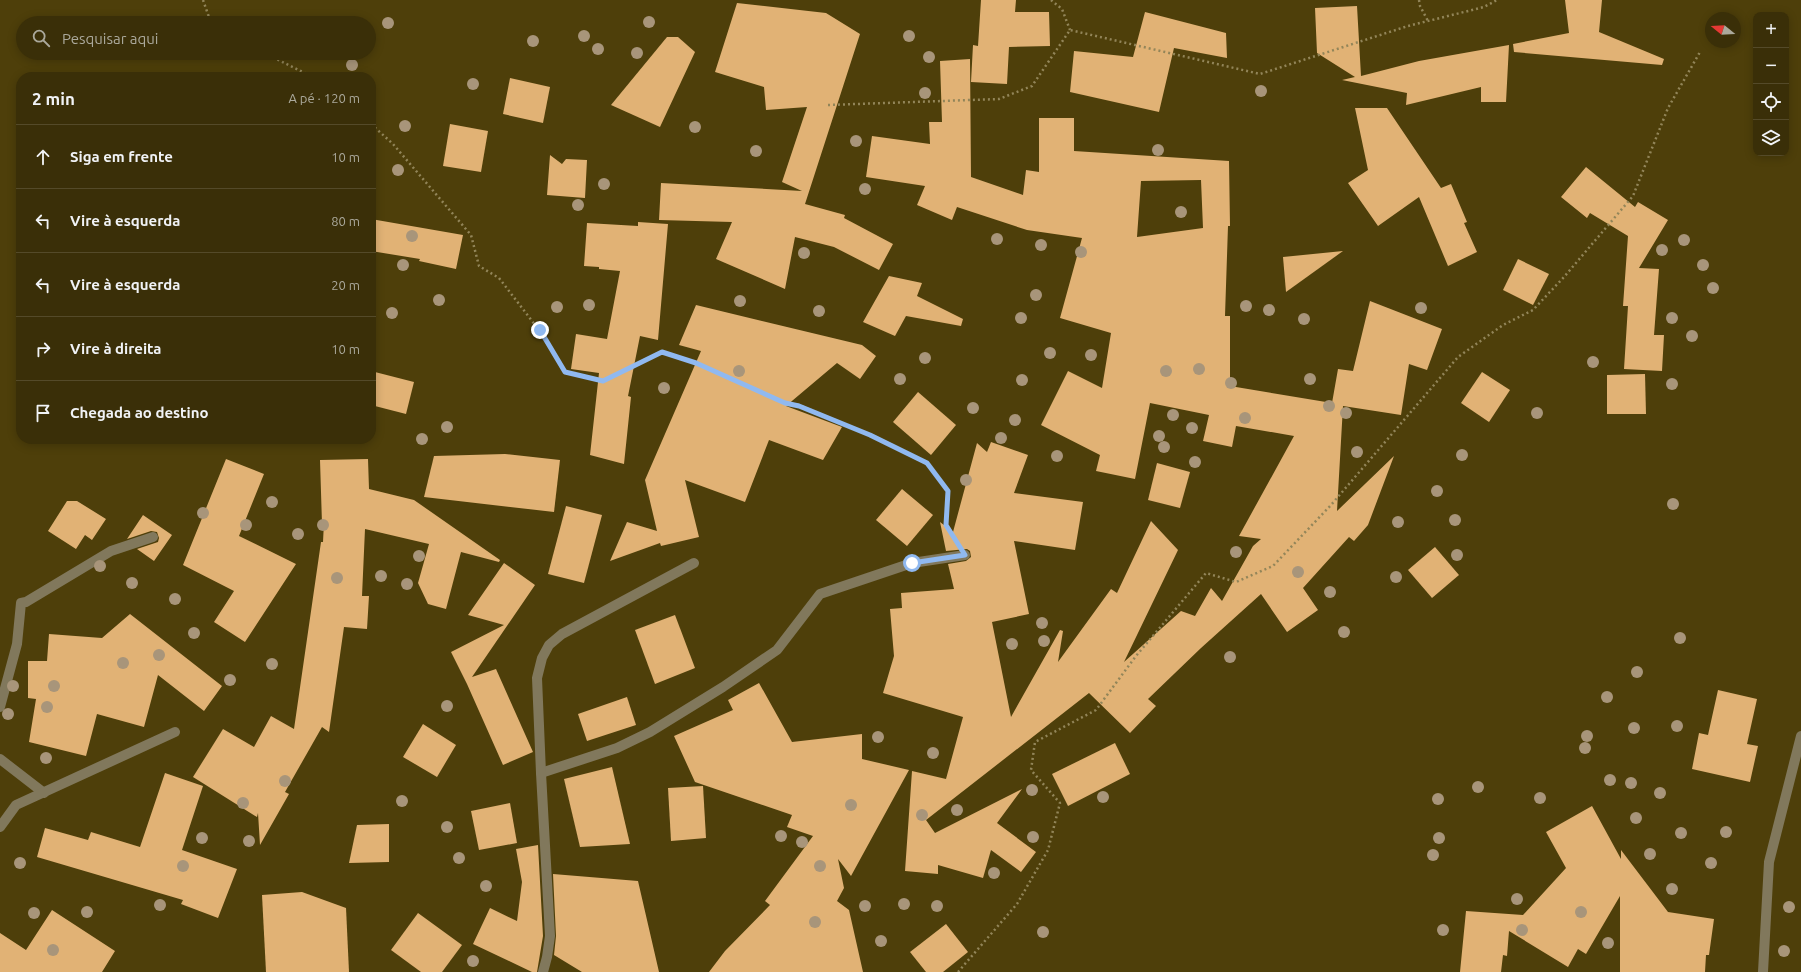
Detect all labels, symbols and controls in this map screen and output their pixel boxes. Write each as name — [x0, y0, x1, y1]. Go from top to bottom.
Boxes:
north arrow — [1705, 12, 1741, 48]
map controls — [1753, 12, 1789, 156]
button: + — [1753, 12, 1789, 48]
search box — [16, 16, 376, 60]
icon: search — [30, 27, 52, 49]
text: Pesquisar aqui — [62, 30, 158, 47]
button: − — [1753, 48, 1789, 84]
button: locate — [1753, 84, 1789, 120]
text: 2 min — [32, 89, 75, 108]
text: A pé · 120 m — [288, 91, 360, 105]
button: layers — [1753, 120, 1789, 156]
icon: ahead — [32, 146, 54, 168]
text: Siga em frente — [70, 148, 173, 165]
text: 10 m — [331, 150, 360, 164]
icon: left — [32, 210, 54, 232]
text: Vire à esquerda — [70, 212, 180, 229]
text: 80 m — [331, 214, 360, 228]
icon: left — [32, 274, 54, 296]
text: Vire à esquerda — [70, 276, 180, 293]
text: 20 m — [331, 278, 360, 292]
route end — [531, 321, 549, 339]
icon: right — [32, 338, 54, 360]
text: Vire à direita — [70, 340, 162, 357]
text: 10 m — [331, 342, 360, 356]
icon: arrive — [32, 402, 54, 424]
text: Chegada ao destino — [70, 404, 209, 421]
route start — [903, 554, 921, 572]

